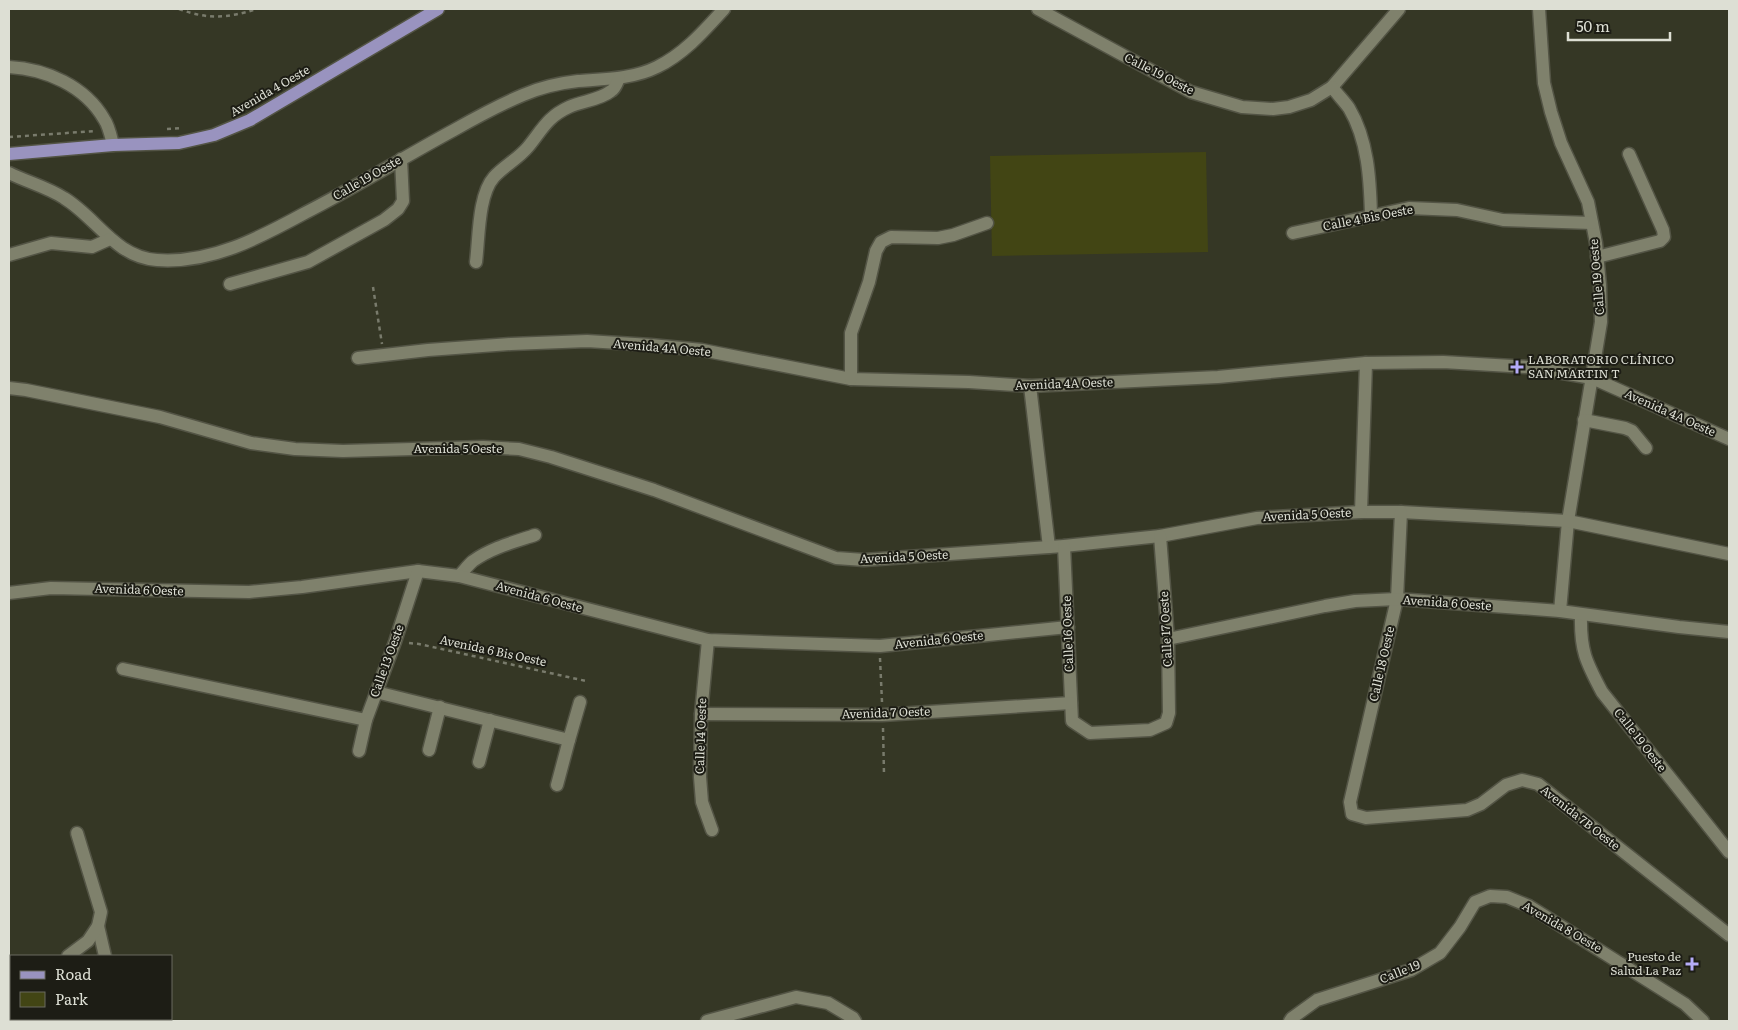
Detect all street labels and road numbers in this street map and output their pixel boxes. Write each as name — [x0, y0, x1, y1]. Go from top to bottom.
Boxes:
street label: Calle 19 Oeste — [1121, 48, 1198, 98]
street label: Avenida 4 Oeste — [226, 60, 313, 120]
street label: Calle 19 Oeste — [329, 150, 404, 204]
street label: Calle 4 Bis Oeste — [1321, 199, 1414, 235]
street label: Calle 19 Oeste — [1584, 238, 1608, 316]
street label: Avenida 4A Oeste — [612, 334, 712, 360]
street label: Avenida 4A Oeste — [1015, 372, 1113, 394]
street label: Avenida 4A Oeste — [1622, 384, 1719, 440]
street label: Avenida 5 Oeste — [414, 439, 502, 457]
street label: Avenida 5 Oeste — [1262, 503, 1352, 525]
street label: Avenida 5 Oeste — [859, 545, 949, 567]
street label: Avenida 6 Oeste — [494, 576, 585, 616]
street label: Avenida 6 Oeste — [94, 578, 184, 600]
street label: Avenida 6 Oeste — [1402, 590, 1492, 614]
street label: Calle 17 Oeste — [1154, 591, 1176, 667]
street label: Calle 16 Oeste — [1057, 595, 1077, 673]
street label: Calle 13 Oeste — [365, 622, 408, 700]
street label: Calle 18 Oeste — [1364, 624, 1398, 703]
street label: Avenida 6 Oeste — [894, 625, 984, 653]
street label: Avenida 6 Bis Oeste — [438, 630, 548, 670]
street label: Calle 14 Oeste — [690, 698, 710, 774]
street label: Avenida 7 Oeste — [841, 701, 931, 723]
street label: Calle 19 Oeste — [1610, 704, 1671, 775]
street label: Avenida 7B Oeste — [1537, 780, 1624, 854]
street label: Avenida 8 Oeste — [1519, 896, 1606, 956]
street label: Calle 19 — [1377, 955, 1423, 987]

